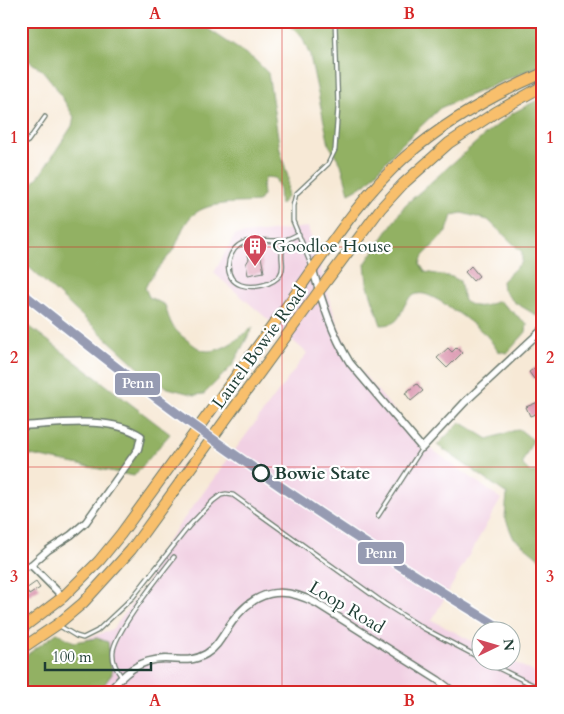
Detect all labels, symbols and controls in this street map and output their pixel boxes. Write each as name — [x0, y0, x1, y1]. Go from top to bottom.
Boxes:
text: A — [149, 3, 161, 25]
text: B — [403, 3, 415, 25]
text: 1 — [10, 127, 18, 149]
text: 1 — [546, 127, 554, 149]
building icon: Goodloe House — [242, 233, 268, 267]
place label: Goodloe House — [272, 234, 391, 259]
street label: Laurel Bowie Road — [206, 280, 313, 414]
text: 2 — [10, 347, 18, 369]
text: 2 — [546, 347, 554, 369]
line badge: Penn — [114, 372, 161, 396]
text: Penn — [122, 374, 154, 393]
place label: Bowie State — [274, 461, 371, 486]
marker: Bowie State — [252, 464, 270, 482]
line badge: Penn — [357, 541, 405, 565]
text: Penn — [365, 544, 397, 563]
text: 3 — [10, 566, 18, 588]
text: 3 — [546, 566, 554, 588]
street label: Loop Road — [304, 575, 390, 640]
north arrow — [472, 622, 522, 672]
text: N — [498, 638, 518, 652]
scale bar — [45, 639, 151, 671]
text: 100 m — [52, 647, 92, 667]
text: A — [149, 690, 161, 712]
text: B — [403, 690, 415, 712]

